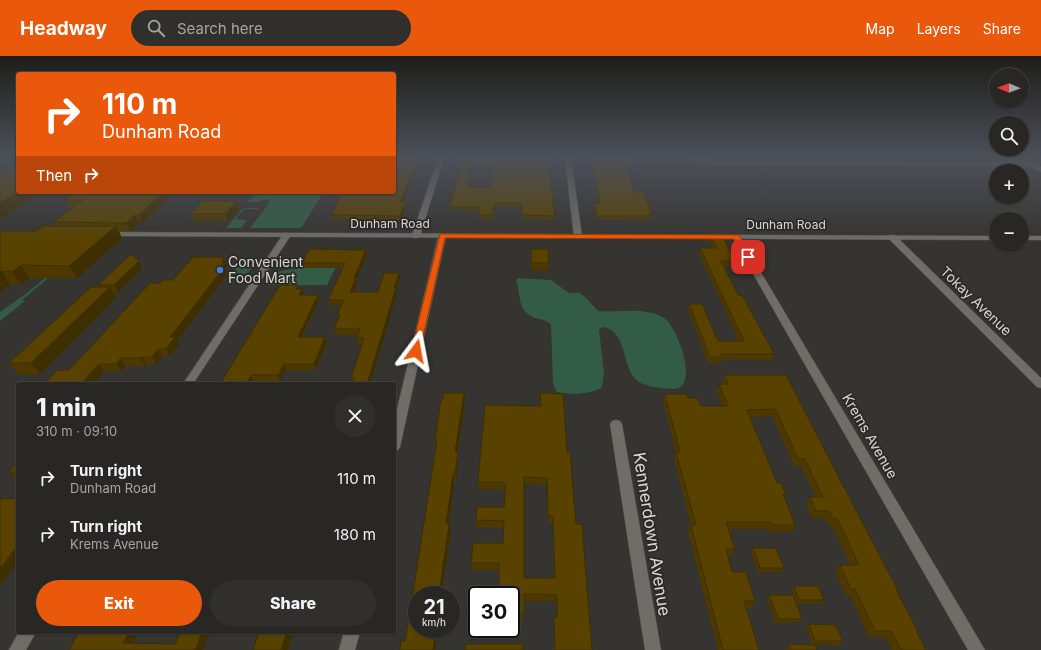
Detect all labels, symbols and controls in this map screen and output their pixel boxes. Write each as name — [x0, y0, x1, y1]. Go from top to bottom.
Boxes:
search box — [131, 10, 411, 46]
text: Headway — [20, 17, 107, 40]
icon: search — [145, 17, 167, 39]
text: Search here — [177, 19, 263, 38]
text: Map — [866, 20, 895, 37]
text: Layers — [917, 20, 961, 37]
text: Share — [983, 20, 1021, 37]
north arrow — [989, 68, 1029, 108]
map controls — [989, 68, 1029, 252]
text: 110 m — [102, 87, 177, 121]
icon: right — [36, 88, 88, 140]
button: search — [989, 116, 1029, 156]
text: Dunham Road — [102, 121, 221, 142]
icon: right — [80, 164, 102, 186]
button: + — [989, 164, 1029, 204]
text: Then — [36, 166, 72, 185]
button: − — [989, 212, 1029, 252]
street label: Dunham Road — [350, 216, 430, 231]
street label: Dunham Road — [746, 217, 826, 232]
pin — [731, 240, 765, 274]
icon: arrive — [737, 246, 759, 268]
place label: Convenient Food Mart — [228, 253, 304, 286]
street label: Tokay Avenue — [937, 262, 1016, 339]
marker: Convenient Food Mart — [215, 265, 225, 275]
position arrow — [395, 330, 437, 372]
street label: Krems Avenue — [839, 390, 902, 481]
text: 1 min — [36, 393, 96, 422]
button: close — [334, 395, 376, 437]
text: 310 m · 09:10 — [36, 423, 117, 439]
street label: Kennerdown Avenue — [629, 451, 675, 617]
text: Turn right — [70, 461, 142, 480]
icon: right — [36, 467, 58, 489]
text: 110 m — [337, 469, 376, 488]
text: Dunham Road — [70, 480, 156, 496]
text: Turn right — [70, 517, 142, 536]
icon: right — [36, 523, 58, 545]
text: 180 m — [334, 525, 376, 544]
text: Krems Avenue — [70, 536, 159, 552]
button: Exit — [36, 580, 202, 626]
button: Share — [210, 580, 376, 626]
speed limit sign: 30 — [468, 586, 520, 638]
text: 21 — [423, 595, 445, 619]
text: km/h — [422, 616, 446, 628]

